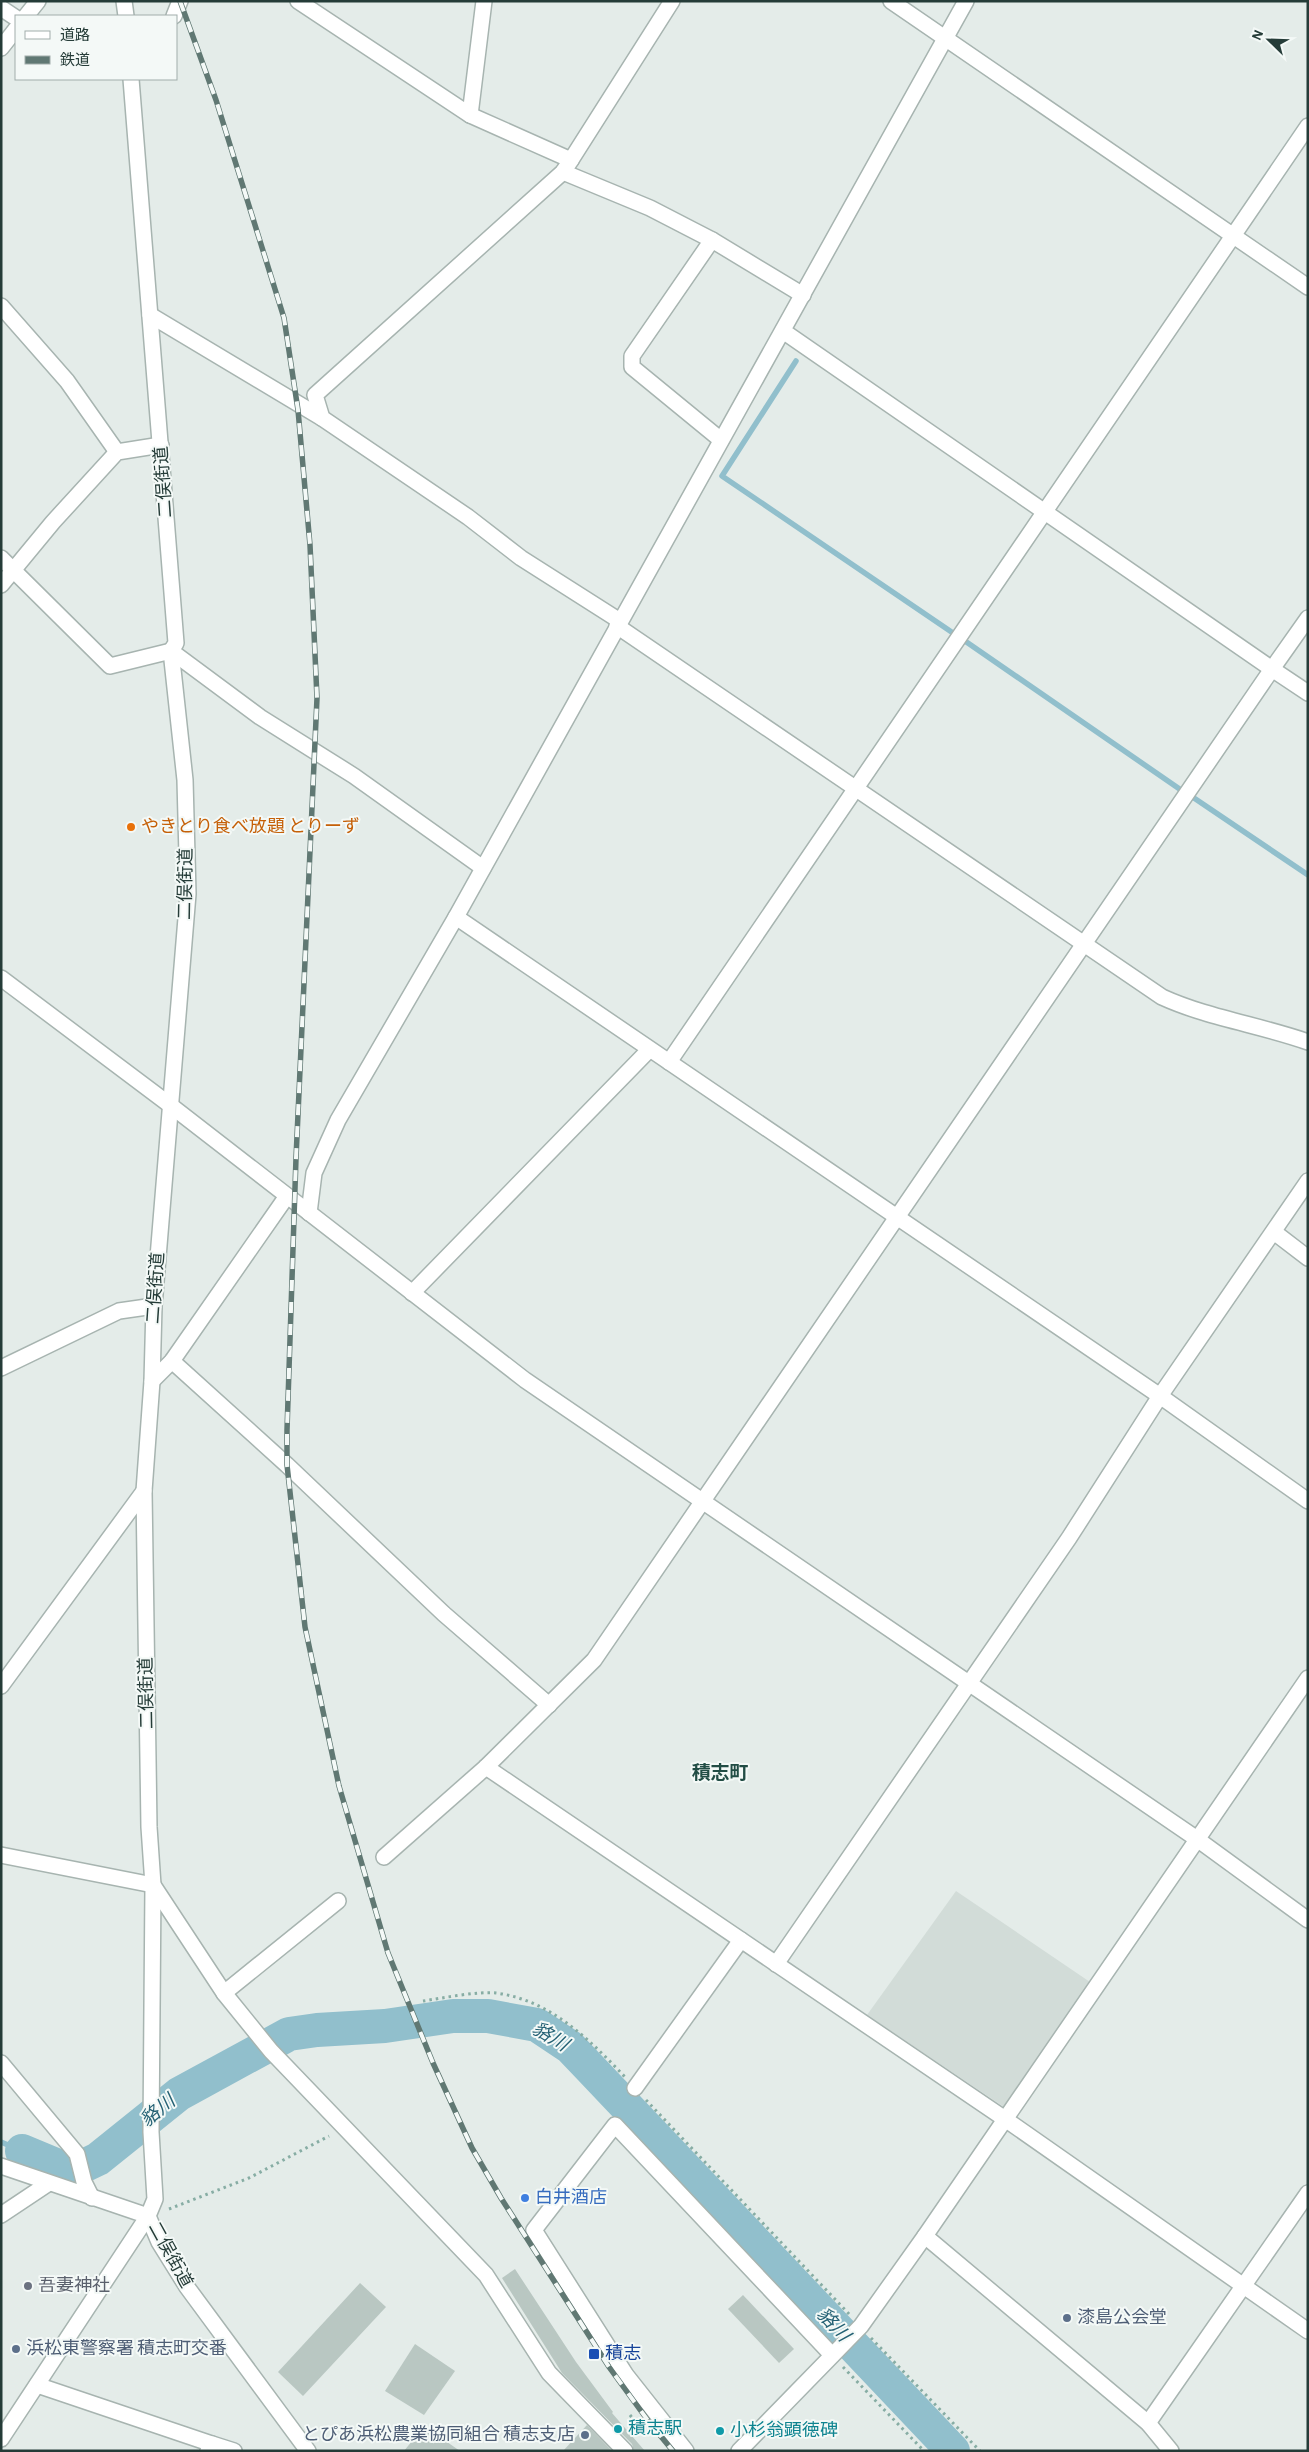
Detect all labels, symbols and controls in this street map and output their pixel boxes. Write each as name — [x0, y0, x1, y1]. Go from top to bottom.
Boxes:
legend — [15, 15, 178, 80]
north arrow — [1244, 15, 1294, 65]
text: 道路 — [60, 27, 90, 43]
text: N — [1250, 28, 1266, 43]
text: 鉄道 — [60, 52, 90, 68]
street label: 二俣街道 — [151, 445, 175, 519]
place label: やきとり食べ放題 とりーず — [141, 816, 360, 836]
marker: やきとり食べ放題 とりーず — [125, 821, 137, 833]
street label: 二俣街道 — [174, 848, 196, 920]
street label: 二俣街道 — [143, 1251, 167, 1325]
street label: 二俣街道 — [135, 1657, 157, 1729]
district label: 積志町 — [691, 1763, 749, 1783]
water label: 貉川 — [529, 2018, 573, 2056]
water label: 貉川 — [137, 2090, 180, 2130]
place label: 白井酒店 — [535, 2187, 607, 2207]
marker: 白井酒店 — [519, 2192, 531, 2204]
street label: 二俣街道 — [145, 2218, 197, 2291]
place label: 吾妻神社 — [38, 2276, 110, 2295]
marker: 吾妻神社 — [22, 2280, 34, 2292]
water label: 貉川 — [813, 2304, 855, 2347]
place label: 漆島公会堂 — [1077, 2307, 1167, 2327]
marker: 漆島公会堂 — [1061, 2312, 1073, 2324]
place label: 浜松東警察署 積志町交番 — [26, 2338, 227, 2358]
marker: 浜松東警察署 積志町交番 — [10, 2343, 22, 2355]
place label: 積志 — [605, 2344, 641, 2363]
marker: 積志 — [587, 2347, 601, 2361]
place label: 積志駅 — [628, 2419, 682, 2438]
place label: 小杉翁顕徳碑 — [730, 2420, 838, 2440]
marker: 積志駅 — [612, 2423, 624, 2435]
place label: とぴあ浜松農業協同組合 積志支店 — [302, 2424, 575, 2444]
marker: 小杉翁顕徳碑 — [714, 2425, 726, 2437]
marker: とぴあ浜松農業協同組合 積志支店 — [579, 2429, 591, 2441]

